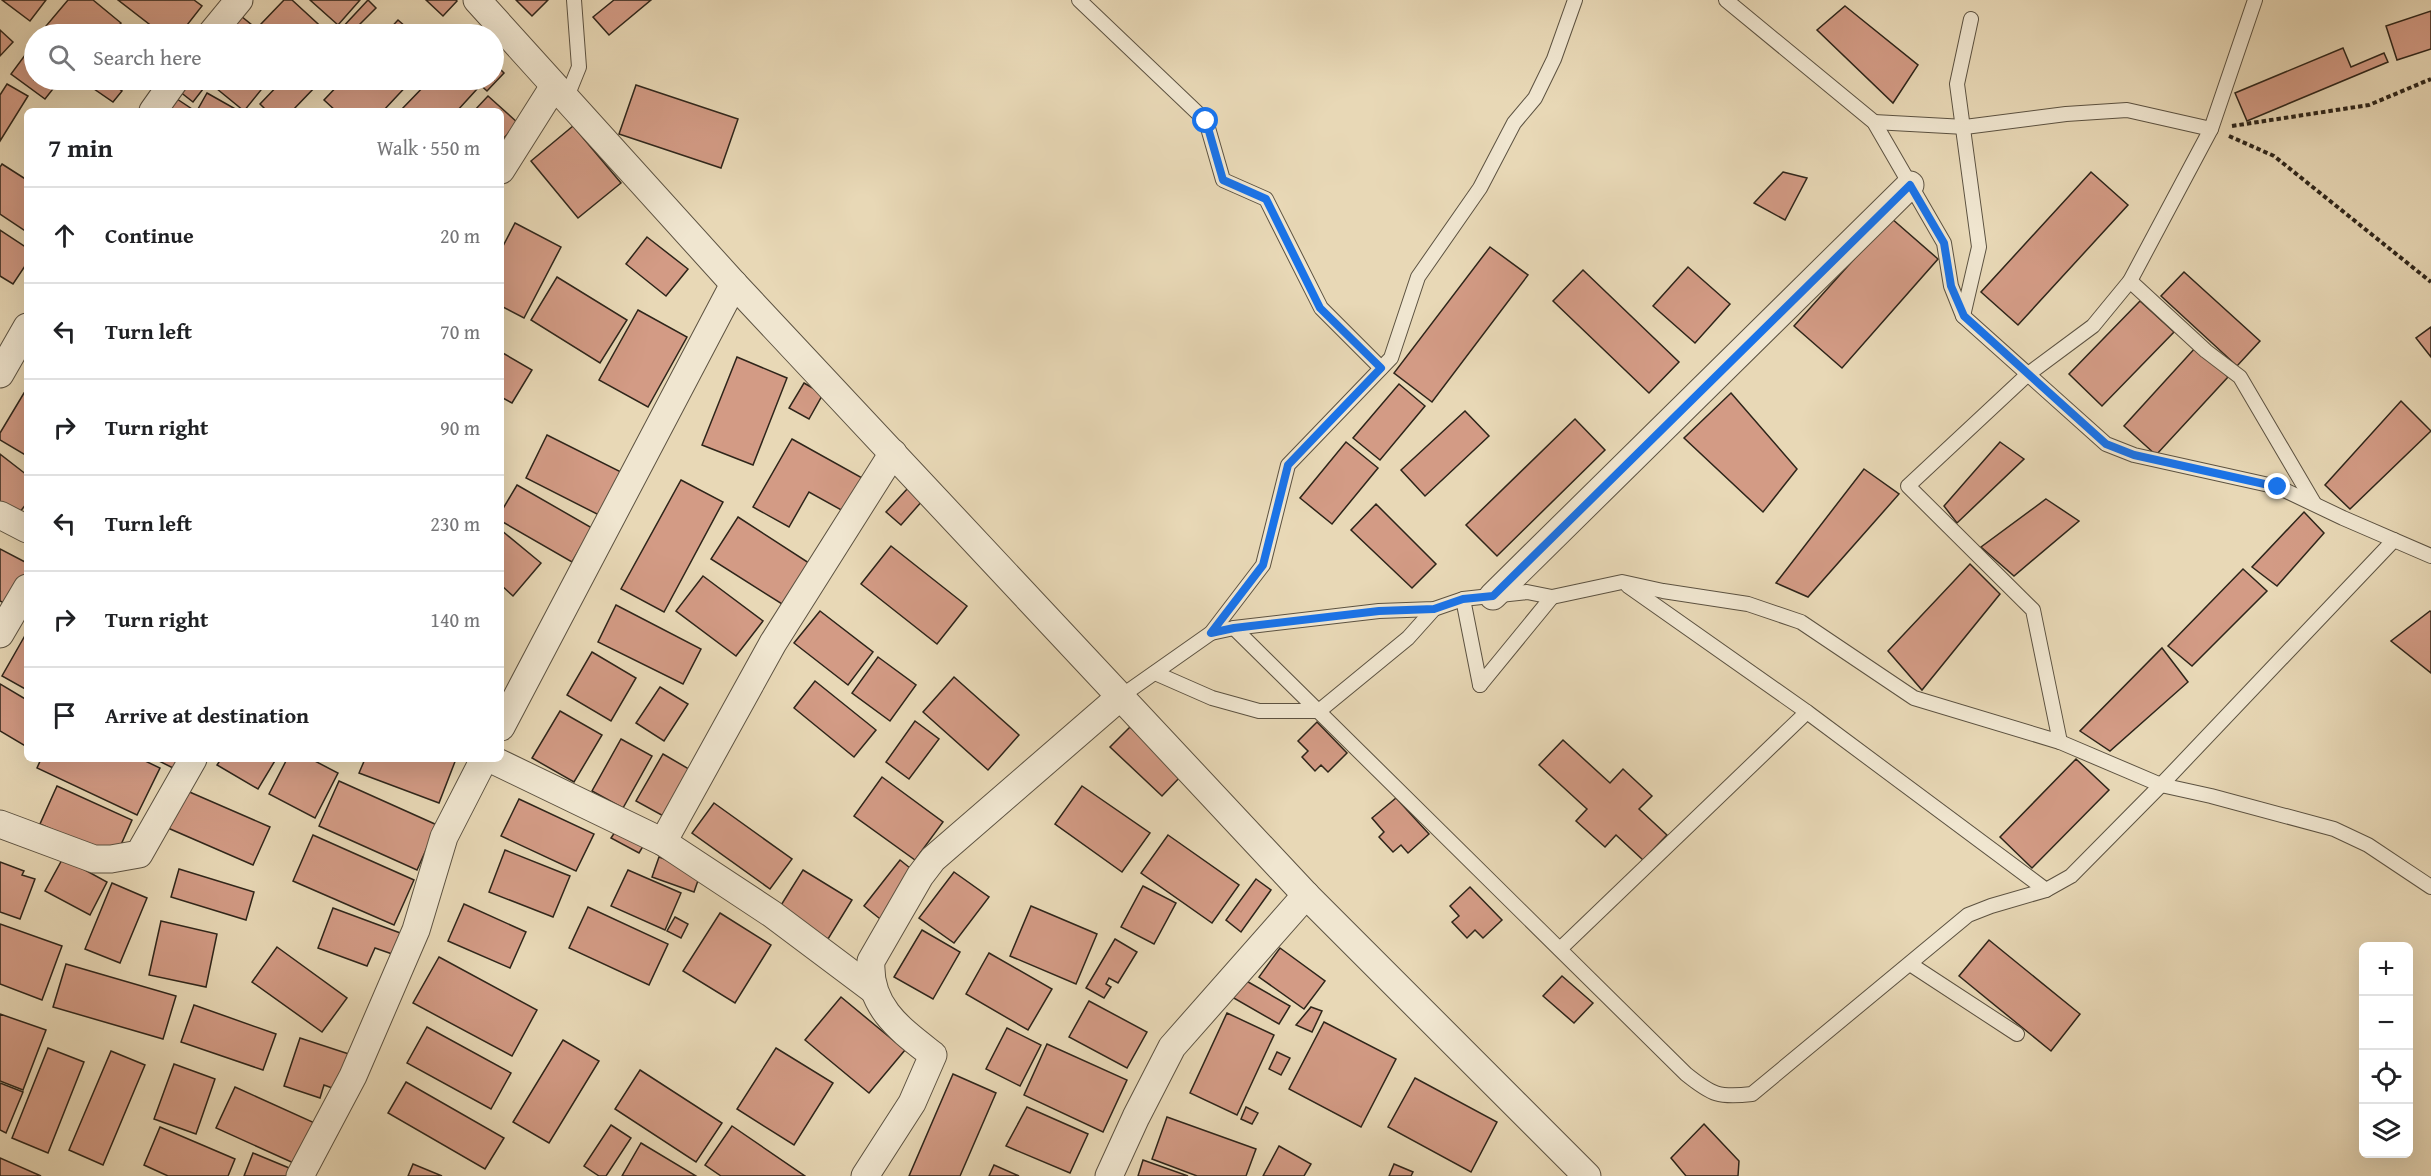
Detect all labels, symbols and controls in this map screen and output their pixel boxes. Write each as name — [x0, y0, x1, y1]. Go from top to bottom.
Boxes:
search box — [24, 24, 504, 90]
icon: search — [45, 41, 78, 74]
text: Search here — [93, 41, 202, 73]
route start — [1192, 107, 1218, 133]
text: 7 min — [48, 128, 113, 167]
text: Walk · 550 m — [377, 133, 480, 162]
icon: ahead — [48, 219, 81, 252]
text: Continue — [105, 219, 194, 251]
text: 20 m — [440, 221, 480, 250]
icon: left — [48, 315, 81, 348]
text: Turn left — [105, 315, 192, 347]
text: 70 m — [440, 317, 480, 346]
icon: right — [48, 411, 81, 444]
text: Turn right — [105, 411, 208, 443]
text: 90 m — [440, 413, 480, 442]
route end — [2264, 473, 2290, 499]
icon: left — [48, 507, 81, 540]
text: Turn left — [105, 507, 192, 539]
text: 230 m — [430, 509, 480, 538]
icon: right — [48, 603, 81, 636]
text: Turn right — [105, 603, 208, 635]
text: 140 m — [430, 605, 480, 634]
icon: arrive — [48, 699, 81, 732]
text: Arrive at destination — [105, 699, 309, 731]
map controls — [2359, 942, 2413, 1158]
button: + — [2359, 942, 2413, 996]
button: − — [2359, 996, 2413, 1050]
button: locate — [2359, 1050, 2413, 1104]
button: layers — [2359, 1104, 2413, 1158]

